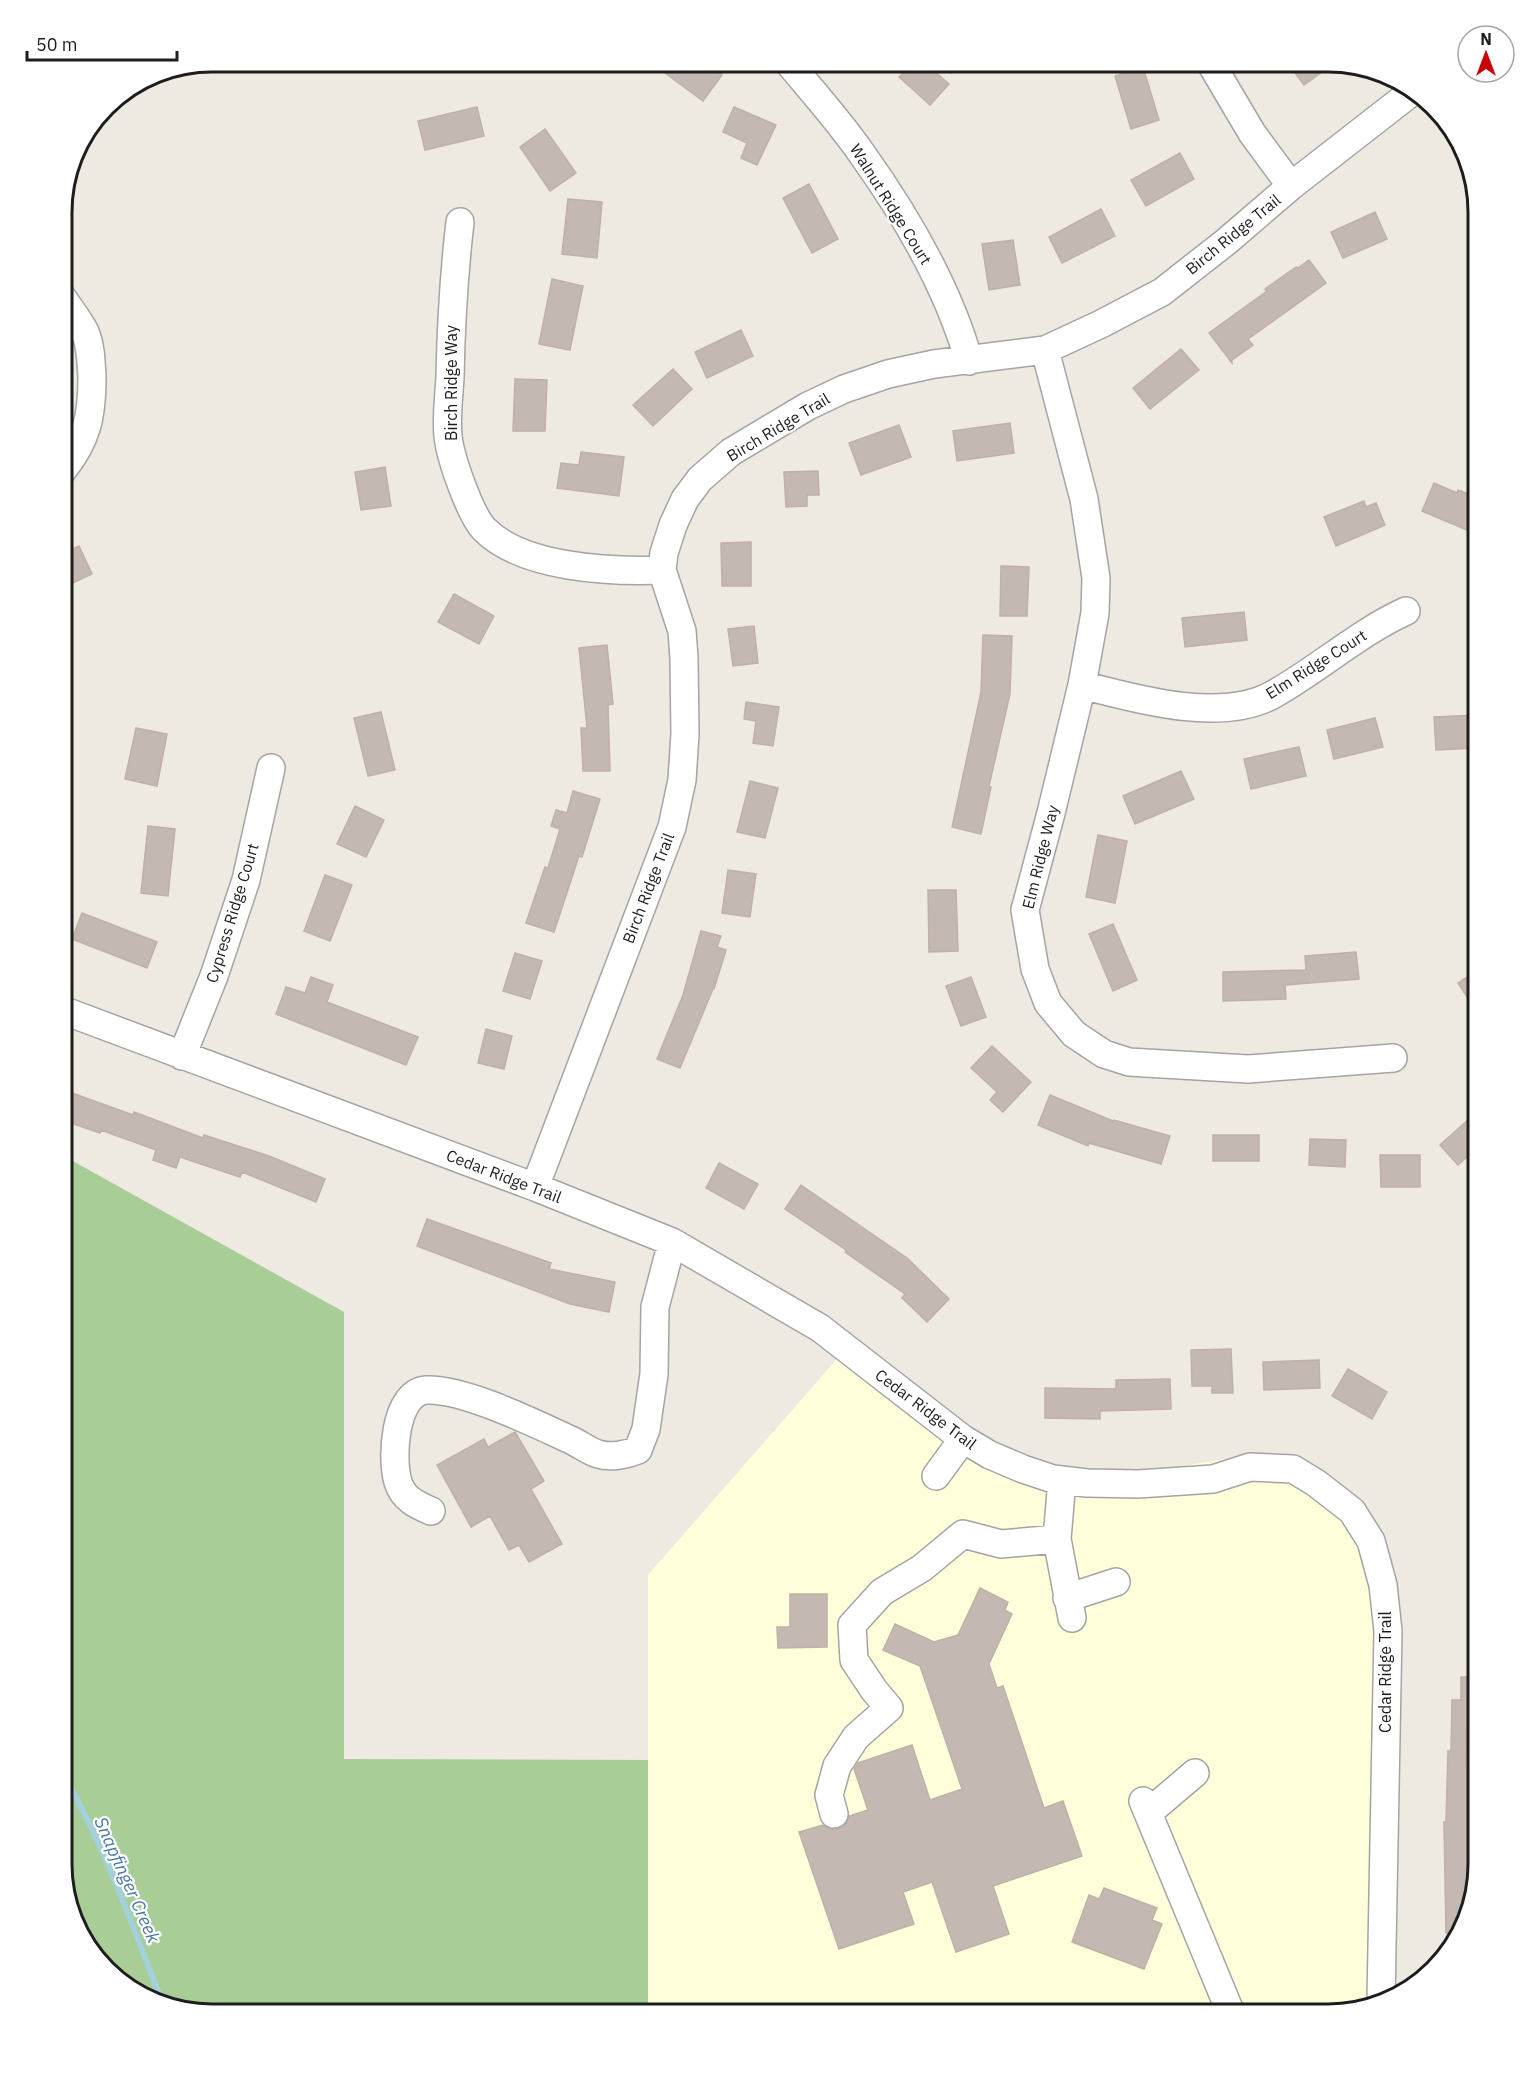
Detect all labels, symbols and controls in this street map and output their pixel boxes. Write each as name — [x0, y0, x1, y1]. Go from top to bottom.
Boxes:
scale bar — [27, 24, 177, 62]
north arrow — [1456, 24, 1516, 84]
text: N — [1480, 29, 1492, 49]
text: 50 m — [36, 33, 78, 56]
street label: Walnut Ridge Court — [846, 140, 936, 268]
street label: Birch Ridge Trail — [1181, 189, 1285, 279]
street label: Birch Ridge Way — [441, 325, 461, 441]
street label: Birch Ridge Trail — [723, 388, 833, 466]
street label: Elm Ridge Court — [1262, 625, 1370, 703]
street label: Elm Ridge Way — [1017, 803, 1063, 911]
street label: Birch Ridge Trail — [618, 830, 678, 946]
street label: Cypress Ridge Court — [201, 841, 263, 985]
street label: Cedar Ridge Trail — [444, 1145, 564, 1207]
street label: Cedar Ridge Trail — [871, 1364, 981, 1454]
street label: Cedar Ridge Trail — [1375, 1611, 1395, 1733]
water label: Snapfinger Creek — [89, 1813, 166, 1947]

